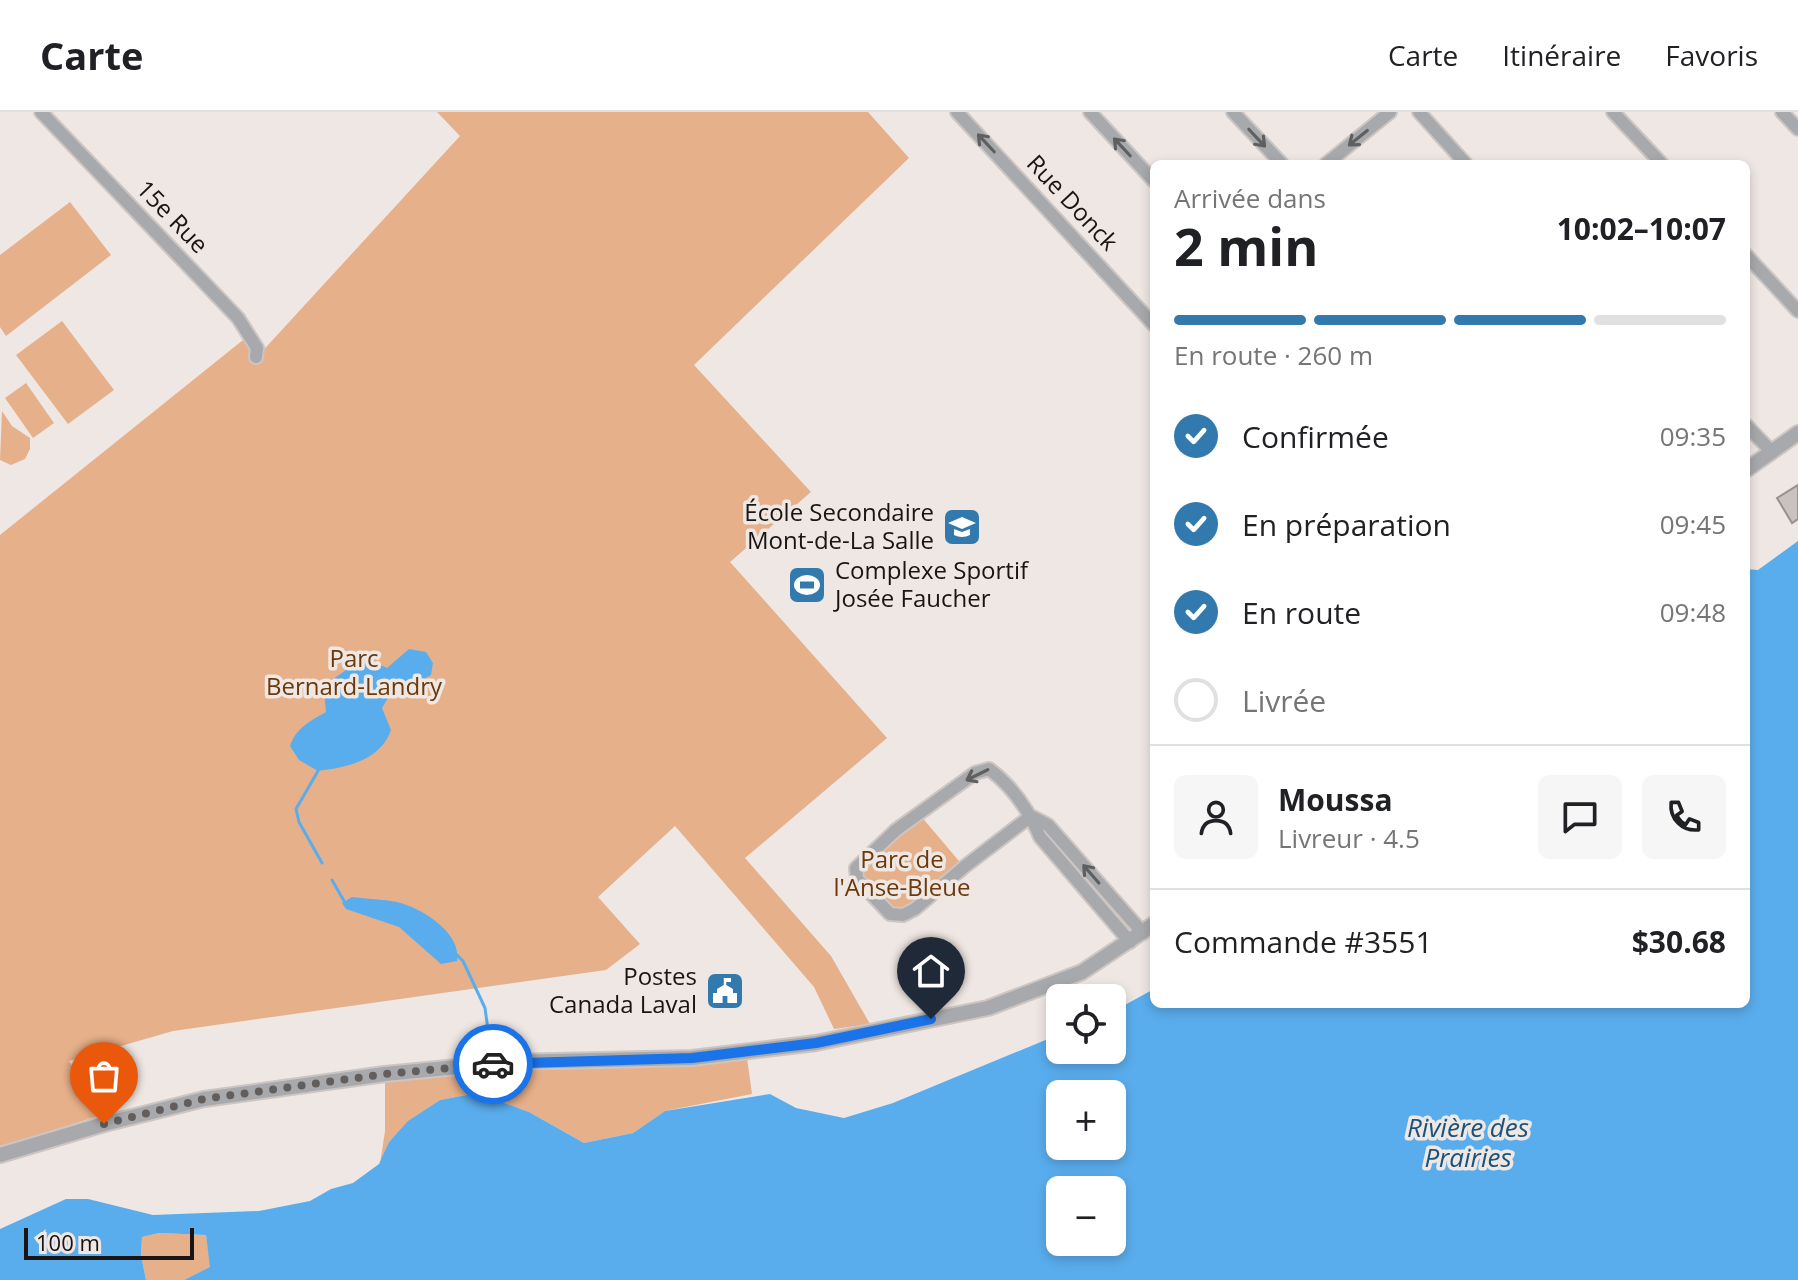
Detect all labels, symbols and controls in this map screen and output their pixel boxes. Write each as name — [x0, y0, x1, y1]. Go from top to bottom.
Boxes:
text: Carte — [40, 29, 143, 81]
text: Carte — [1388, 36, 1458, 74]
text: Itinéraire — [1502, 36, 1621, 74]
text: Favoris — [1665, 36, 1758, 74]
one-way arrow — [1248, 128, 1267, 148]
one-way arrow — [1348, 129, 1369, 147]
one-way arrow — [977, 133, 995, 153]
one-way arrow — [1114, 137, 1132, 157]
street label: Rue Donck — [1020, 147, 1126, 257]
street label: 15e Rue — [130, 172, 216, 260]
text: Arrivée dans — [1174, 180, 1326, 216]
text: 10:02–10:07 — [1557, 208, 1726, 249]
text: 2 min — [1174, 210, 1318, 281]
text: En route · 260 m — [1174, 337, 1373, 373]
icon: check — [1174, 414, 1218, 458]
text: Confirmée — [1242, 416, 1389, 457]
text: 09:35 — [1660, 418, 1726, 454]
place label: École Secondaire Mont-de-La Salle — [744, 495, 934, 556]
icon: check — [1174, 502, 1218, 546]
text: En préparation — [1242, 504, 1451, 545]
school or university icon: École Secondaire Mont-de-La Salle — [941, 506, 983, 548]
text: 09:45 — [1660, 506, 1726, 542]
place label: Complexe Sportif Josée Faucher — [833, 553, 1030, 614]
sports icon: Complexe Sportif Josée Faucher — [786, 564, 828, 606]
icon: check — [1174, 590, 1218, 634]
text: En route — [1242, 592, 1361, 633]
text: 09:48 — [1660, 594, 1726, 630]
park label: Parc Bernard-Landry — [266, 641, 443, 702]
text: Livrée — [1242, 680, 1326, 721]
one-way arrow — [965, 768, 989, 783]
button: person — [1174, 775, 1258, 859]
button: chat — [1538, 775, 1622, 859]
button: phone — [1642, 775, 1726, 859]
text: Moussa — [1278, 779, 1393, 820]
text: Livreur · 4.5 — [1278, 820, 1420, 856]
park label: Parc de l'Anse-Bleue — [833, 842, 971, 903]
one-way arrow — [1083, 865, 1101, 885]
text: Commande #3551 — [1174, 921, 1433, 962]
text: $30.68 — [1632, 921, 1726, 962]
pin — [897, 937, 965, 1019]
icon: home — [909, 949, 953, 993]
place label: Postes Canada Laval — [549, 959, 697, 1020]
public building icon: Postes Canada Laval — [704, 970, 746, 1012]
map controls — [1046, 984, 1126, 1256]
button: locate — [1046, 984, 1126, 1064]
courier — [453, 1024, 533, 1104]
pin — [70, 1042, 138, 1124]
icon: car — [471, 1042, 515, 1086]
icon: bag — [82, 1054, 126, 1098]
button: + — [1046, 1080, 1126, 1160]
water label: Rivière des Prairies — [1407, 1109, 1529, 1175]
button: − — [1046, 1176, 1126, 1256]
scale bar — [24, 1224, 194, 1260]
text: 100 m — [36, 1227, 100, 1257]

